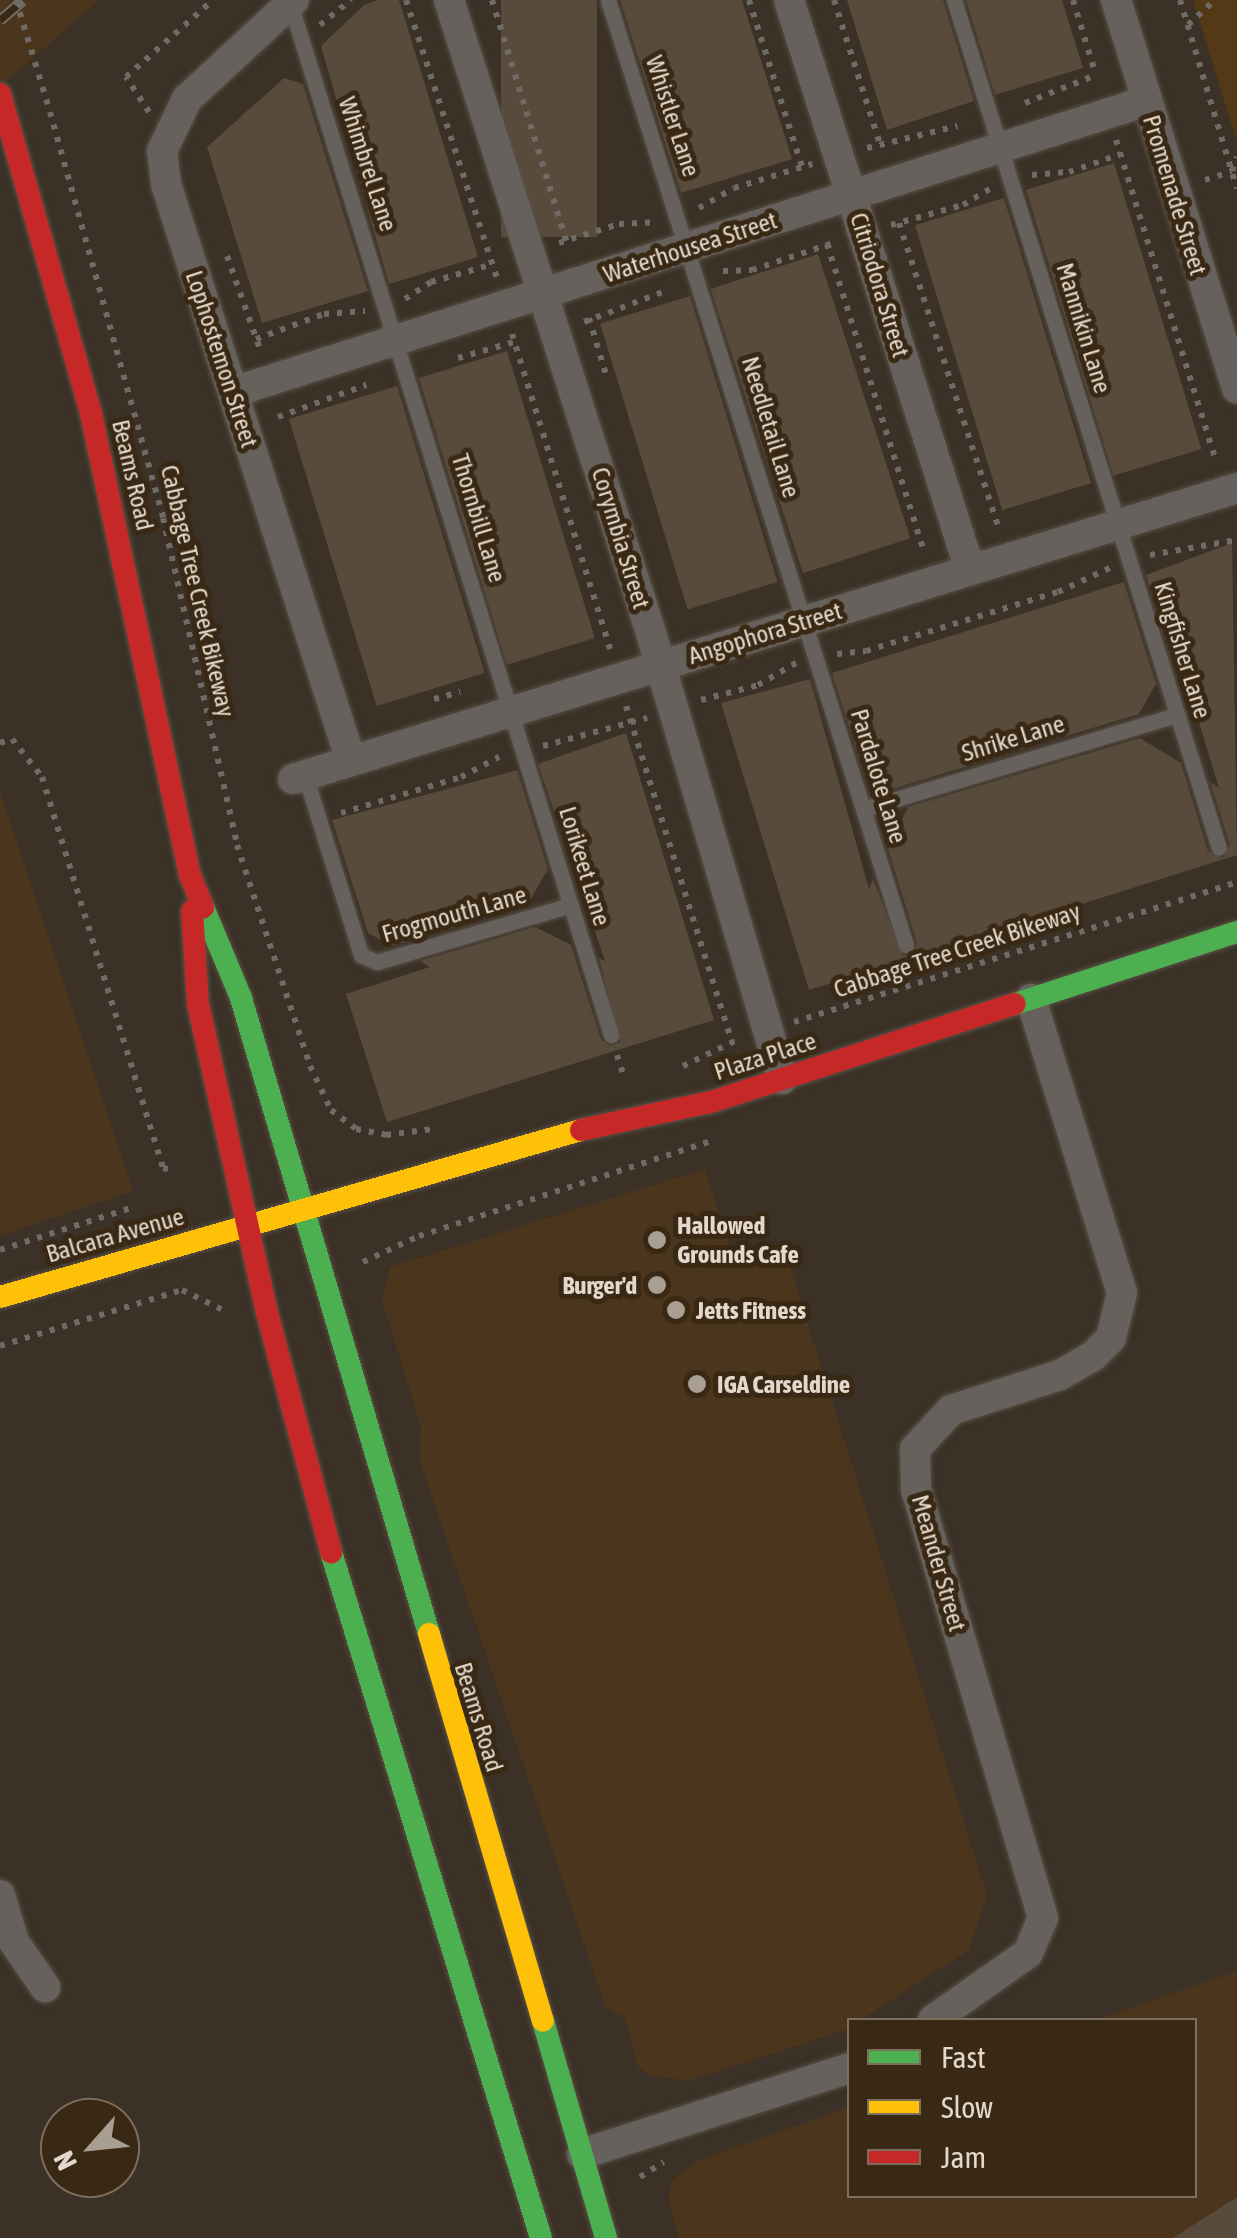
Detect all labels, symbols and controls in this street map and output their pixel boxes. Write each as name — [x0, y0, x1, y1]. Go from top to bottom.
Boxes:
street label: Whistler Lane — [639, 52, 707, 180]
street label: Whimbrel Lane — [332, 93, 404, 235]
street label: Promenade Street — [1136, 111, 1214, 279]
street label: Waterhousea Street — [599, 205, 781, 289]
street label: Citriodora Street — [844, 209, 916, 361]
street label: Mannikin Lane — [1050, 259, 1118, 397]
street label: Lophostemon Street — [179, 267, 265, 451]
street label: Needletail Lane — [735, 353, 807, 501]
street label: Beams Road — [106, 417, 160, 533]
street label: Thornbill Lane — [445, 450, 513, 586]
street label: Cabbage Tree Creek Bikeway — [154, 462, 242, 720]
street label: Corymbia Street — [585, 464, 657, 612]
street label: Kingfisher Lane — [1148, 578, 1218, 722]
street label: Angophora Street — [685, 595, 845, 671]
street label: Pardalote Lane — [844, 705, 914, 847]
street label: Shrike Lane — [958, 708, 1068, 768]
street label: Lorikeet Lane — [553, 803, 617, 929]
street label: Frogmouth Lane — [378, 879, 530, 949]
street label: Cabbage Tree Creek Bikeway — [830, 896, 1084, 1004]
street label: Plaza Place — [710, 1025, 820, 1087]
street label: Balcara Avenue — [43, 1201, 187, 1269]
place label: Hallowed Grounds Cafe — [677, 1211, 799, 1270]
marker: Hallowed Grounds Cafe — [646, 1229, 668, 1251]
place label: Burger'd — [563, 1270, 637, 1300]
marker: Burger'd — [646, 1274, 668, 1296]
place label: Jetts Fitness — [696, 1295, 806, 1325]
marker: Jetts Fitness — [665, 1299, 687, 1321]
place label: IGA Carseldine — [717, 1369, 850, 1399]
marker: IGA Carseldine — [686, 1373, 708, 1395]
street label: Meander Street — [905, 1491, 973, 1635]
street label: Beams Road — [448, 1659, 510, 1775]
legend — [847, 2018, 1197, 2198]
text: Fast — [941, 2040, 986, 2074]
text: Slow — [941, 2090, 993, 2124]
north arrow — [40, 2098, 140, 2198]
text: Jam — [941, 2140, 986, 2174]
text: N — [47, 2146, 83, 2175]

